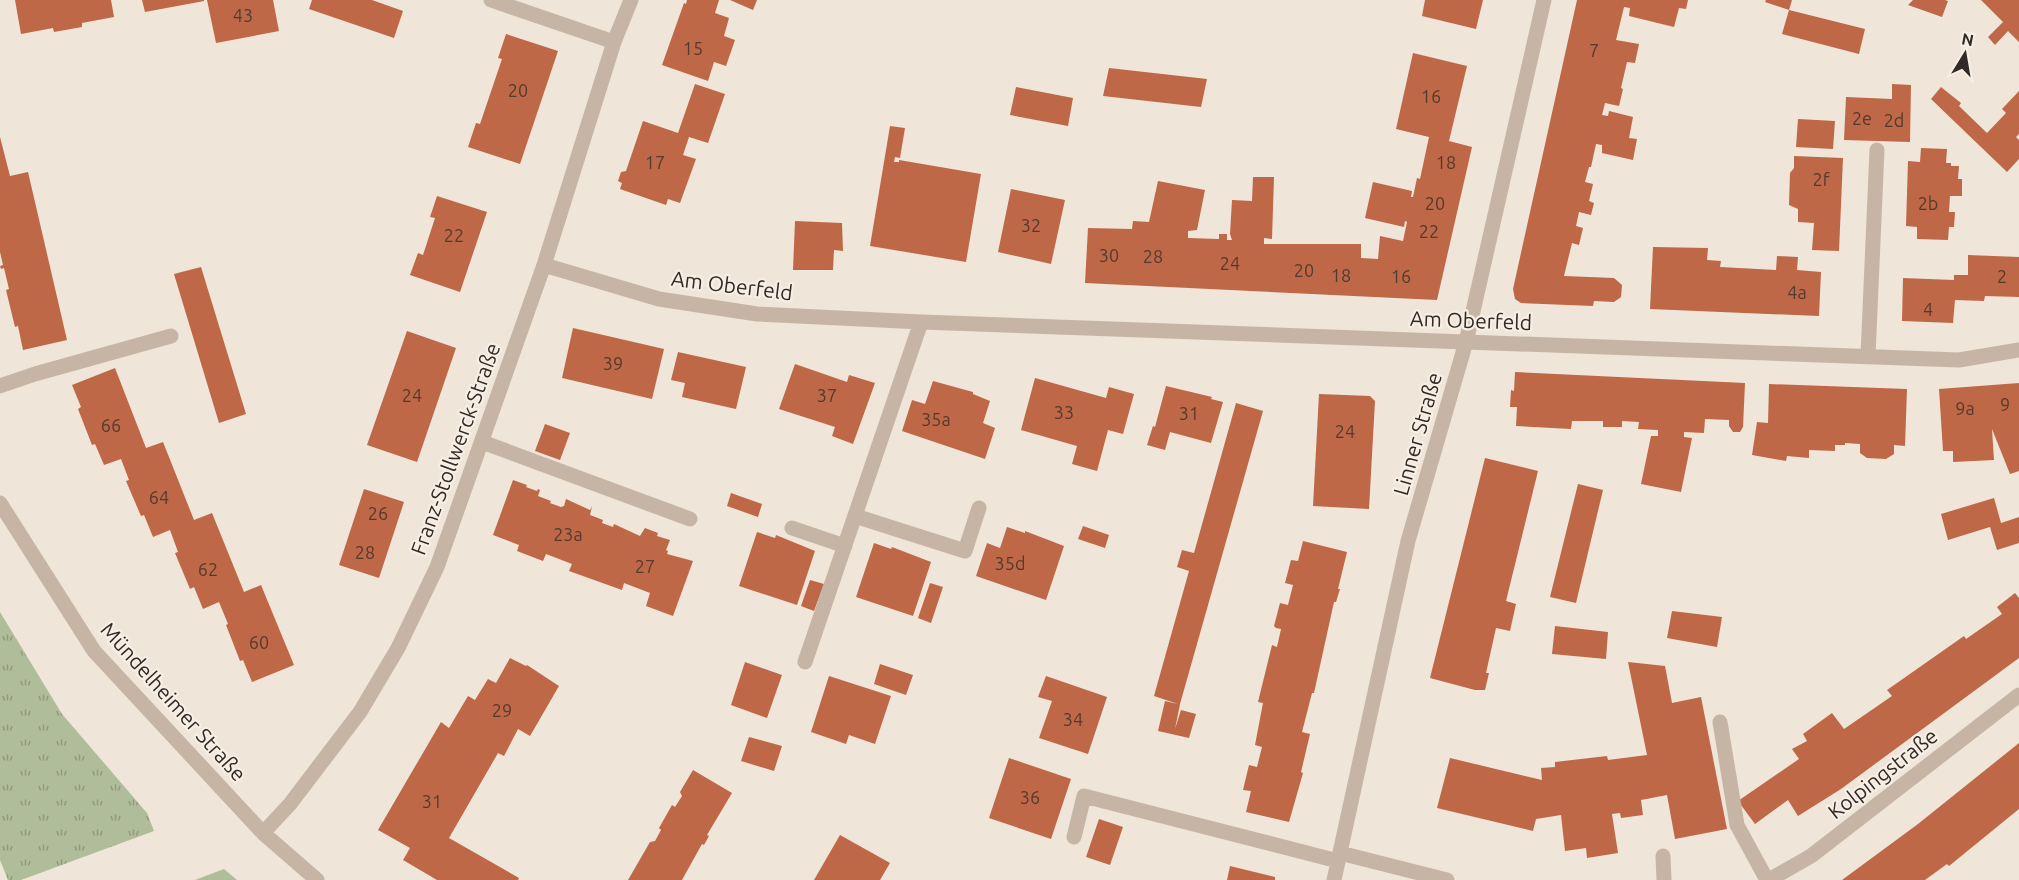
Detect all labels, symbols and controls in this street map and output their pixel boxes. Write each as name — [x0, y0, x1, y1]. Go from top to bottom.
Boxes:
house number: 43 — [233, 5, 253, 25]
north arrow — [1935, 24, 1995, 84]
text: N — [1960, 29, 1975, 49]
house number: 15 — [683, 38, 703, 58]
house number: 7 — [1589, 40, 1599, 60]
house number: 20 — [508, 80, 528, 100]
house number: 16 — [1421, 86, 1441, 106]
house number: 2e — [1852, 108, 1872, 128]
house number: 2d — [1884, 110, 1904, 130]
house number: 17 — [645, 152, 665, 172]
house number: 18 — [1436, 152, 1456, 172]
house number: 2f — [1812, 169, 1830, 189]
house number: 20 — [1425, 193, 1445, 213]
house number: 2b — [1918, 193, 1938, 213]
house number: 32 — [1021, 215, 1041, 235]
house number: 22 — [1419, 221, 1439, 241]
house number: 22 — [444, 225, 464, 245]
house number: 30 — [1099, 245, 1119, 265]
house number: 28 — [1143, 246, 1163, 266]
house number: 24 — [1220, 253, 1240, 273]
house number: 20 — [1294, 260, 1314, 280]
house number: 18 — [1331, 265, 1351, 285]
street label: Am Oberfeld — [670, 266, 794, 304]
house number: 16 — [1391, 266, 1411, 286]
house number: 2 — [1997, 266, 2007, 286]
house number: 4a — [1787, 282, 1807, 302]
house number: 4 — [1923, 299, 1933, 319]
street label: Am Oberfeld — [1410, 306, 1532, 334]
street label: Franz-Stollwerck-Straße — [406, 339, 505, 558]
house number: 39 — [603, 353, 623, 373]
street label: Linner Straße — [1388, 370, 1446, 498]
house number: 24 — [402, 385, 422, 405]
house number: 37 — [817, 385, 837, 405]
house number: 9 — [2000, 394, 2010, 414]
house number: 9a — [1955, 398, 1975, 418]
house number: 33 — [1054, 402, 1074, 422]
house number: 31 — [1179, 403, 1199, 423]
house number: 35a — [921, 409, 951, 429]
house number: 66 — [101, 415, 121, 435]
house number: 24 — [1335, 421, 1355, 441]
house number: 64 — [149, 487, 169, 507]
house number: 26 — [368, 503, 388, 523]
house number: 23a — [553, 524, 583, 544]
house number: 28 — [355, 542, 375, 562]
house number: 35d — [995, 553, 1025, 573]
house number: 27 — [635, 556, 655, 576]
house number: 62 — [198, 559, 218, 579]
street label: Mündelheimer Straße — [96, 617, 251, 786]
house number: 60 — [249, 632, 269, 652]
house number: 29 — [492, 700, 512, 720]
house number: 34 — [1063, 709, 1083, 729]
street label: Kolpingstraße — [1823, 723, 1942, 823]
house number: 36 — [1020, 787, 1040, 807]
house number: 31 — [422, 791, 442, 811]

